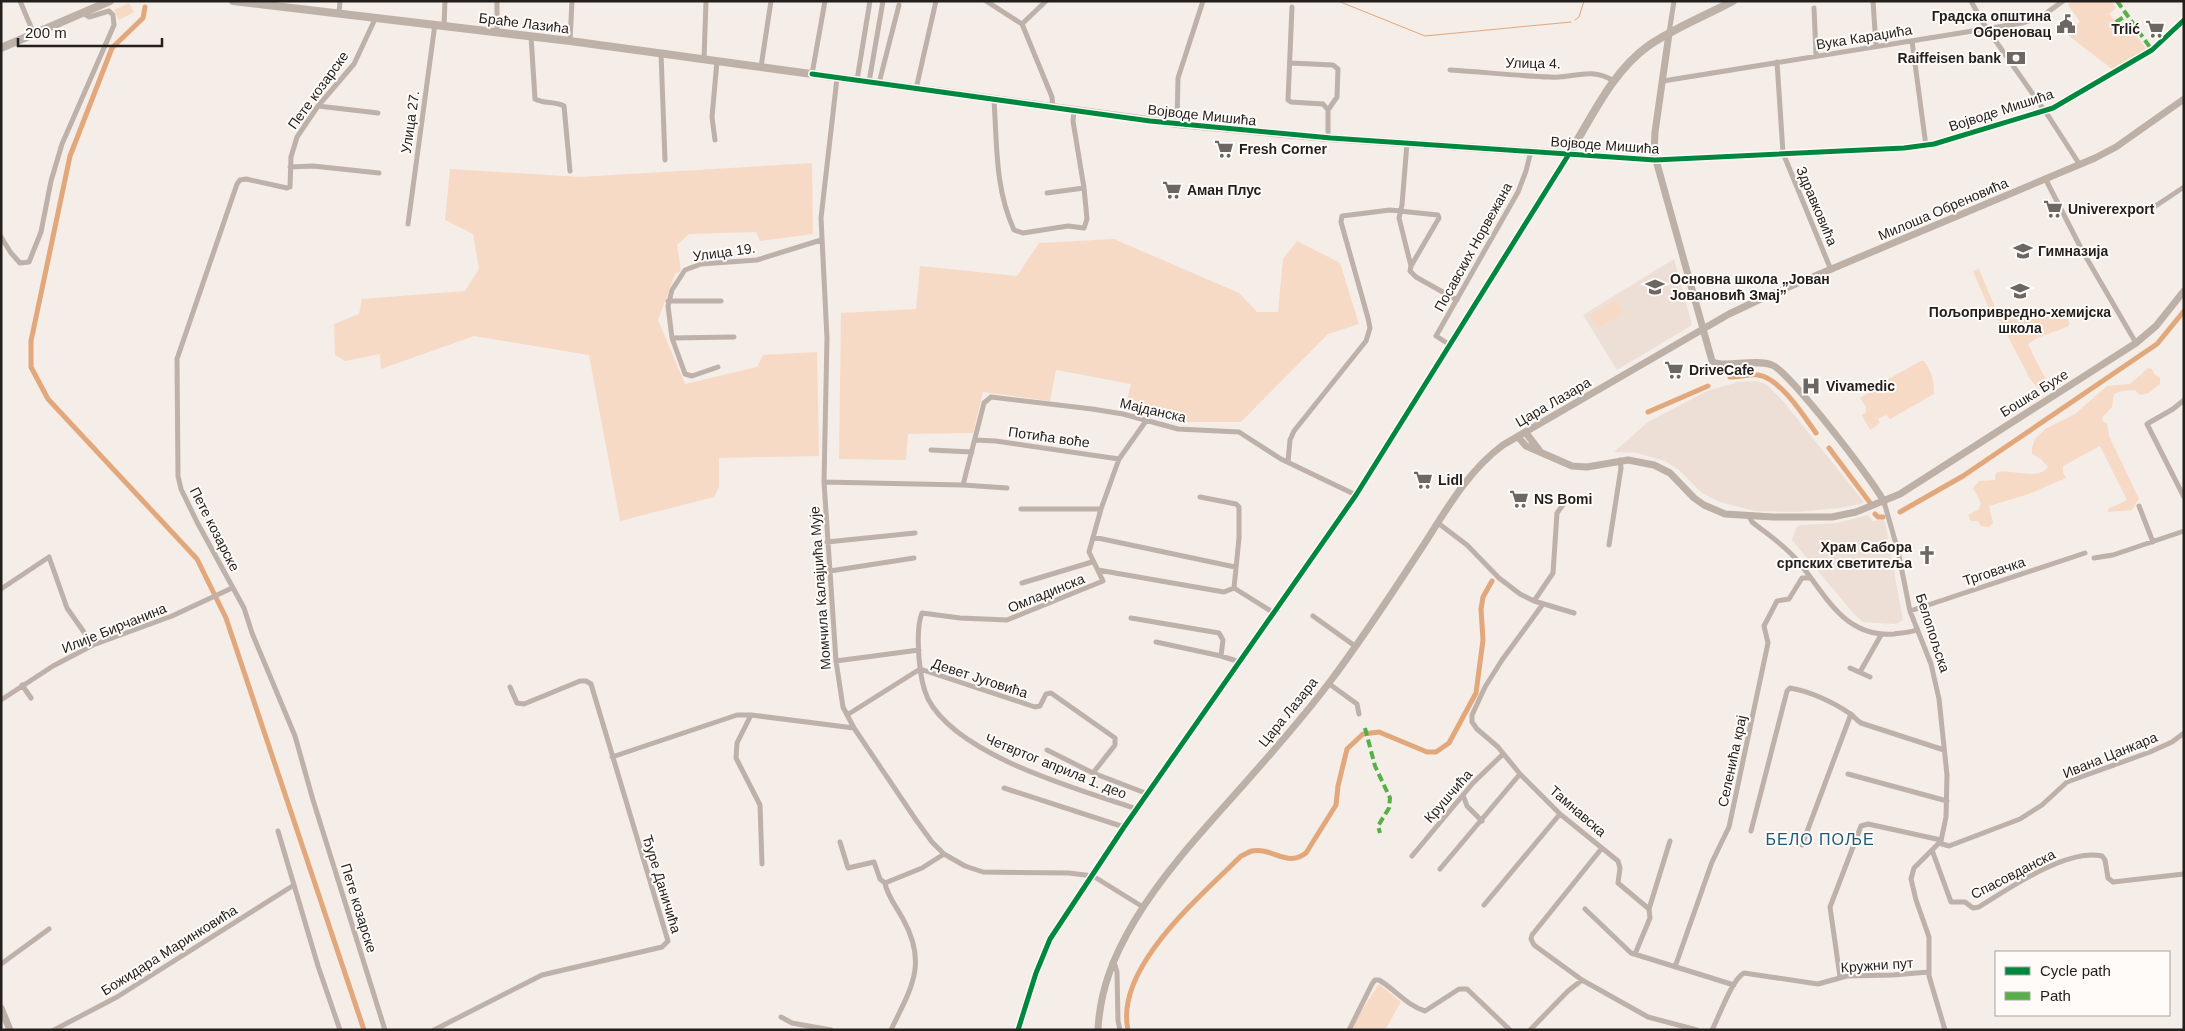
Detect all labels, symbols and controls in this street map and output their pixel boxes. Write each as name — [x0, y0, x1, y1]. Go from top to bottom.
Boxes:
place label: Градска општина Обреновац — [1932, 8, 2051, 40]
street label: Браће Лазића — [478, 10, 570, 37]
public building icon: Градска општина Обреновац — [2055, 13, 2077, 35]
scale bar — [18, 15, 161, 47]
supermarket icon: Trlić — [2144, 18, 2166, 40]
street label: Вука Караџића — [1815, 21, 1913, 52]
place label: Trlić — [2111, 21, 2140, 37]
text: 200 m — [25, 24, 67, 41]
bank icon: Raiffeisen bank — [2005, 47, 2027, 69]
street label: Пете козарске — [284, 48, 352, 132]
place label: Raiffeisen bank — [1898, 50, 2001, 66]
street label: Улица 4. — [1505, 55, 1561, 71]
street label: Војводе Мишића — [1947, 85, 2055, 134]
street label: Улица 27. — [398, 90, 422, 154]
street label: Војводе Мишића — [1147, 101, 1257, 129]
street label: Војводе Мишића — [1550, 133, 1660, 157]
supermarket icon: Fresh Corner — [1213, 138, 1235, 160]
place label: Fresh Corner — [1239, 141, 1327, 157]
street label: Здравковића — [1793, 164, 1841, 248]
street label: Милоша Обреновића — [1876, 174, 2010, 244]
supermarket icon: Аман Плус — [1161, 179, 1183, 201]
street label: Посавских Норвежана — [1431, 180, 1515, 314]
place label: Аман Плус — [1187, 182, 1262, 198]
supermarket icon: Univerexport — [2042, 198, 2064, 220]
place label: Univerexport — [2068, 201, 2155, 217]
street label: Улица 19. — [692, 240, 756, 264]
school or university icon: Гимназија — [2012, 240, 2034, 262]
place label: Гимназија — [2038, 243, 2108, 259]
place label: Основна школа „Јован Јовановић Змај” — [1670, 271, 1830, 303]
school or university icon: Основна школа „Јован Јовановић Змај” — [1644, 276, 1666, 298]
school or university icon: Пољопривредно-хемијска школа — [2009, 280, 2031, 302]
place label: Пољопривредно-хемијска школа — [1929, 304, 2111, 336]
supermarket icon: DriveCafe — [1663, 359, 1685, 381]
place label: DriveCafe — [1689, 362, 1755, 378]
street label: Бошка Бухе — [1997, 366, 2071, 420]
street label: Цара Лазара — [1512, 374, 1594, 430]
hospital icon: Vivamedic — [1800, 375, 1822, 397]
place label: Vivamedic — [1826, 378, 1895, 394]
street label: Мајданска — [1118, 395, 1188, 425]
street label: Потића воће — [1007, 423, 1091, 451]
supermarket icon: Lidl — [1412, 469, 1434, 491]
place label: Lidl — [1438, 472, 1463, 488]
street label: Пете козарске — [187, 484, 243, 574]
supermarket icon: NS Bomi — [1508, 488, 1530, 510]
place label: NS Bomi — [1534, 491, 1592, 507]
street label: Момчила Калајџића Мује — [806, 505, 834, 670]
place label: Храм Сабора српских светитеља — [1777, 539, 1912, 571]
church icon: Храм Сабора српских светитеља — [1916, 544, 1938, 566]
street label: Трговачка — [1961, 553, 2027, 589]
street label: Омладинска — [1005, 570, 1087, 616]
street label: Белопољска — [1913, 592, 1953, 675]
street label: Илије Бирчанина — [59, 600, 169, 656]
street label: Девет Југовића — [930, 655, 1030, 701]
street label: Цара Лазара — [1255, 674, 1321, 750]
street label: Селенића крај — [1714, 714, 1750, 808]
street label: Ивана Цанкара — [2060, 729, 2160, 781]
street label: Четвртог априла 1. део — [983, 730, 1129, 802]
street label: Крушчића — [1421, 766, 1475, 826]
street label: Тамнавска — [1547, 782, 1610, 840]
district label: БЕЛО ПОЉЕ — [1765, 831, 1875, 848]
street label: Ђуре Даничића — [639, 833, 685, 935]
street label: Спасовданска — [1968, 846, 2058, 902]
street label: Пете козарске — [338, 862, 380, 955]
street label: Божидара Маринковића — [98, 901, 240, 998]
legend — [1995, 951, 2170, 1016]
street label: Кружни пут — [1840, 954, 1914, 976]
text: Cycle path — [2040, 962, 2111, 979]
text: Path — [2040, 987, 2071, 1004]

